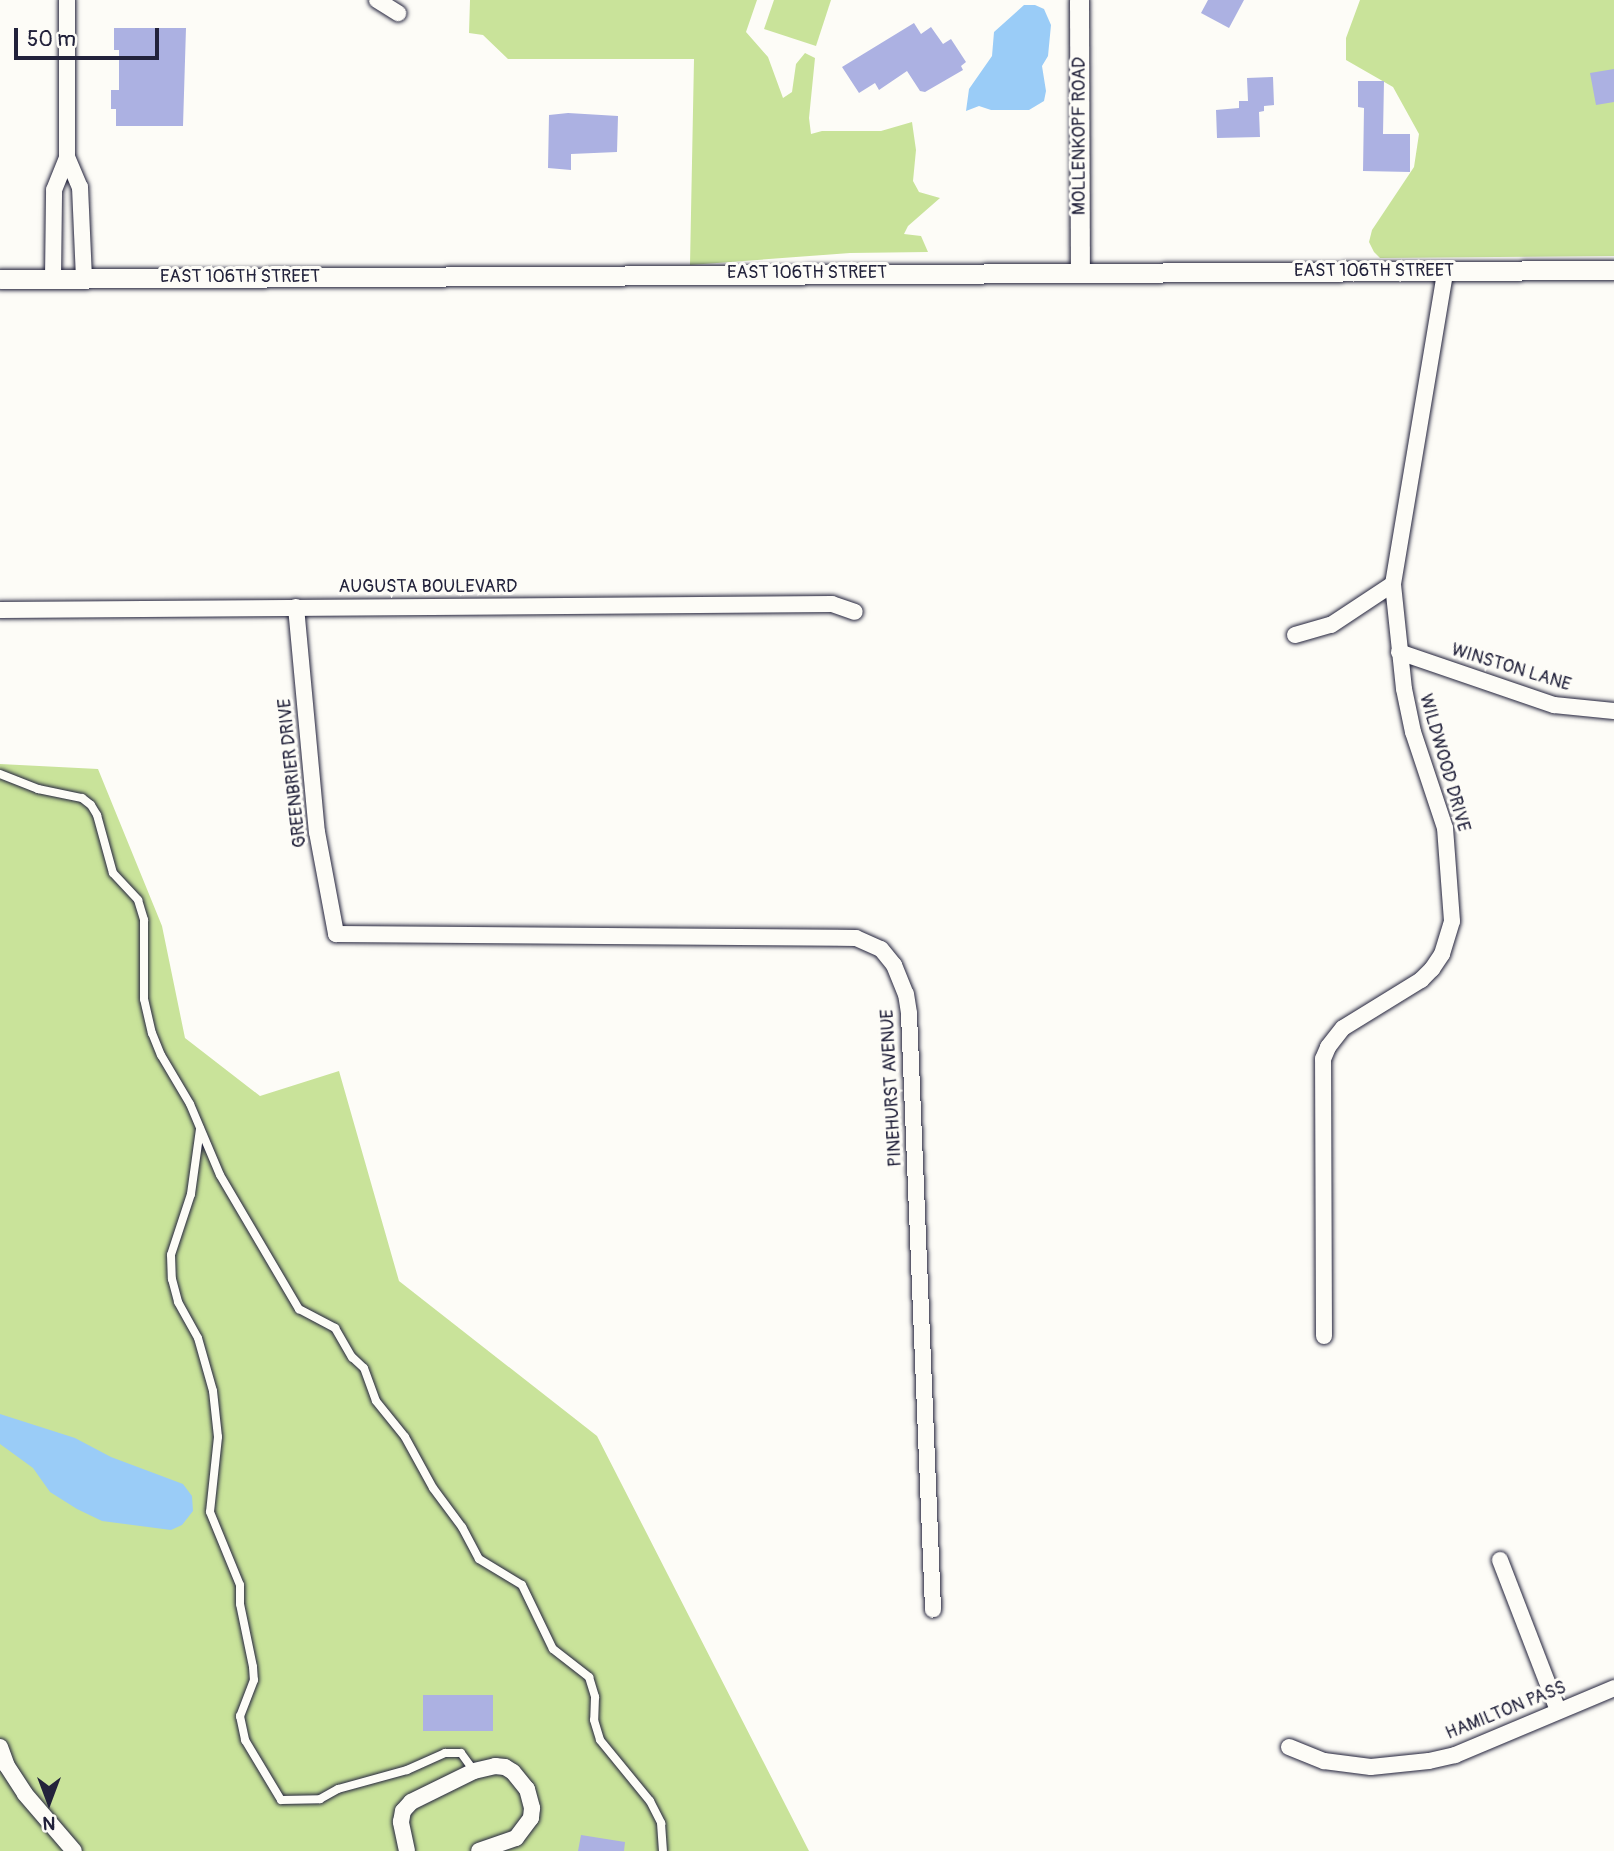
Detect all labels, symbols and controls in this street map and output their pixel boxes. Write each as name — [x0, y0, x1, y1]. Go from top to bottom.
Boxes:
scale bar — [18, 14, 163, 58]
text: 50 m — [27, 26, 76, 53]
street label: MOLLENKOPF ROAD — [1069, 57, 1091, 215]
street label: EAST 106TH STREET — [1294, 260, 1454, 282]
street label: EAST 106TH STREET — [727, 262, 887, 284]
street label: EAST 106TH STREET — [160, 266, 320, 288]
street label: AUGUSTA BOULEVARD — [339, 576, 517, 598]
street label: WINSTON LANE — [1449, 640, 1573, 696]
street label: WILDWOOD DRIVE — [1414, 692, 1474, 834]
street label: GREENBRIER DRIVE — [274, 697, 312, 849]
street label: PINEHURST AVENUE — [877, 1009, 907, 1167]
street label: HAMILTON PASS — [1443, 1677, 1569, 1745]
north arrow — [14, 1767, 84, 1837]
text: N — [43, 1811, 55, 1835]

